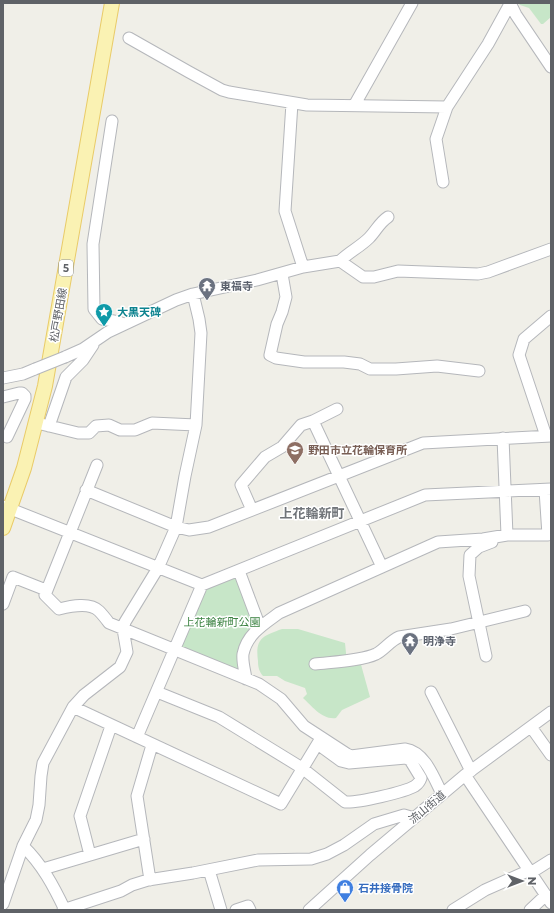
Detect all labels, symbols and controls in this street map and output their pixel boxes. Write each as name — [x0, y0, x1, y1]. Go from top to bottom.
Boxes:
road number: 5 — [59, 260, 73, 276]
temple icon: 東福寺 — [197, 276, 217, 301]
place label: 東福寺 — [220, 279, 253, 293]
street label: 松戸野田線 — [46, 287, 70, 343]
place icon: 大黒天碑 — [94, 302, 114, 327]
place label: 大黒天碑 — [117, 305, 161, 319]
school or university icon: 野田市立花輪保育所 — [285, 440, 305, 465]
place label: 野田市立花輪保育所 — [308, 443, 407, 457]
district label: 上花輪新町 — [279, 505, 345, 521]
park label: 上花輪新町公園 — [184, 615, 261, 629]
temple icon: 明浄寺 — [400, 631, 420, 656]
place label: 明浄寺 — [423, 634, 456, 648]
street label: 流山街道 — [406, 787, 448, 827]
north arrow — [502, 861, 542, 901]
text: N — [525, 877, 539, 885]
shop icon: 石井接骨院 — [335, 878, 355, 903]
place label: 石井接骨院 — [358, 881, 413, 895]

